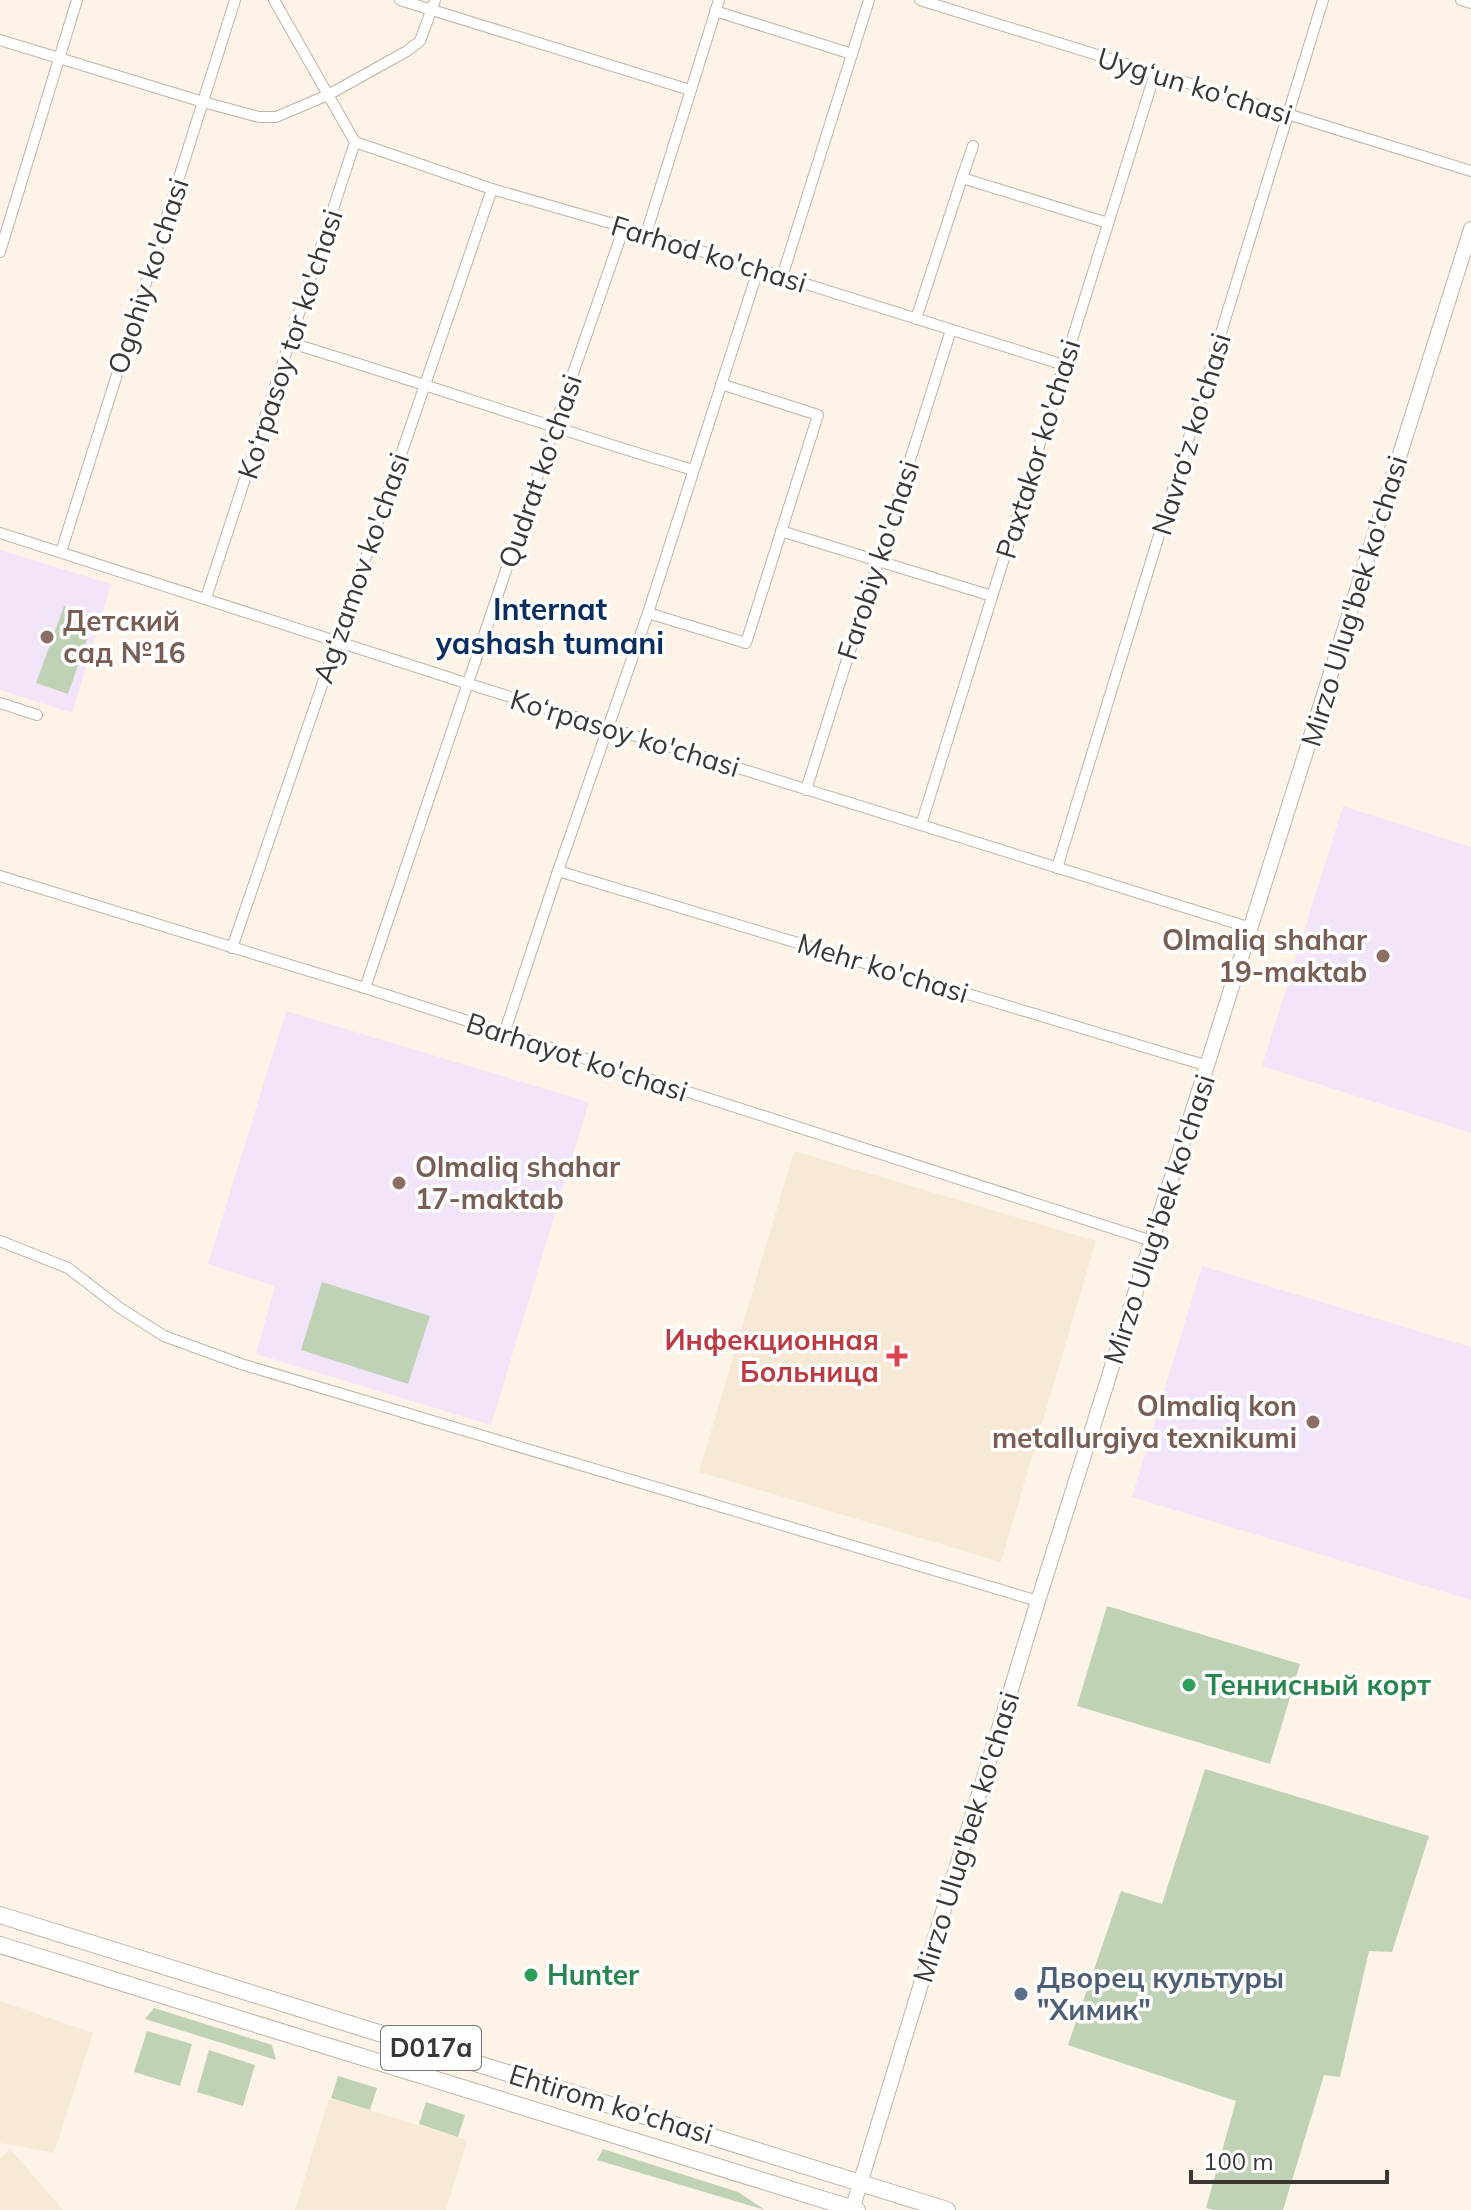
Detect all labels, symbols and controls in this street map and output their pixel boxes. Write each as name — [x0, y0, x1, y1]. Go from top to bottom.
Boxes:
street label: Uyg‘un ko'chasi — [1093, 39, 1297, 132]
street label: Ogohiy ko'chasi — [99, 174, 196, 378]
street label: Ko‘rpasoy tor ko'chasi — [229, 205, 350, 483]
street label: Farhod ko'chasi — [607, 207, 811, 300]
street label: Navro‘z ko'chasi — [1143, 329, 1238, 539]
street label: Paxtakor ko'chasi — [988, 335, 1087, 563]
street label: Qudrat ko'chasi — [490, 369, 589, 572]
street label: Ag‘zamov ko'chasi — [305, 448, 416, 688]
street label: Mirzo Ulug'bek ko'chasi — [1293, 451, 1414, 751]
street label: Farobiy ko'chasi — [829, 456, 926, 664]
district label: Internat yashash tumani — [435, 590, 664, 662]
place label: Детский сад №16 — [63, 603, 186, 670]
marker: Детский сад №16 — [38, 628, 56, 646]
street label: Ko‘rpasoy ko'chasi — [506, 681, 744, 784]
place label: Olmaliq shahar 19-maktab — [1162, 922, 1367, 989]
street label: Mehr ko'chasi — [793, 925, 973, 1010]
marker: Olmaliq shahar 19-maktab — [1374, 947, 1392, 965]
street label: Barhayot ko'chasi — [462, 1004, 692, 1109]
street label: Mirzo Ulug'bek ko'chasi — [1095, 1070, 1222, 1368]
place label: Olmaliq shahar 17-maktab — [415, 1149, 620, 1216]
marker: Olmaliq shahar 17-maktab — [390, 1174, 408, 1192]
place label: Инфекционная Больница — [664, 1322, 879, 1389]
marker: Инфекционная Больница — [886, 1345, 908, 1367]
place label: Olmaliq kon metallurgiya texnikumi — [992, 1388, 1297, 1455]
marker: Olmaliq kon metallurgiya texnikumi — [1304, 1413, 1322, 1431]
place label: Теннисный корт — [1205, 1667, 1431, 1702]
marker: Теннисный корт — [1180, 1676, 1198, 1694]
street label: Mirzo Ulug'bek ko'chasi — [905, 1687, 1026, 1987]
place label: Hunter — [547, 1957, 639, 1992]
place label: Дворец культуры "Химик" — [1037, 1960, 1284, 2027]
marker: Hunter — [522, 1966, 540, 1984]
marker: Дворец культуры "Химик" — [1012, 1985, 1030, 2003]
road number: D017a — [381, 2026, 481, 2070]
street label: Ehtirom ko'chasi — [505, 2056, 717, 2151]
scale bar — [1191, 2134, 1387, 2184]
text: 100 m — [1203, 2146, 1274, 2176]

